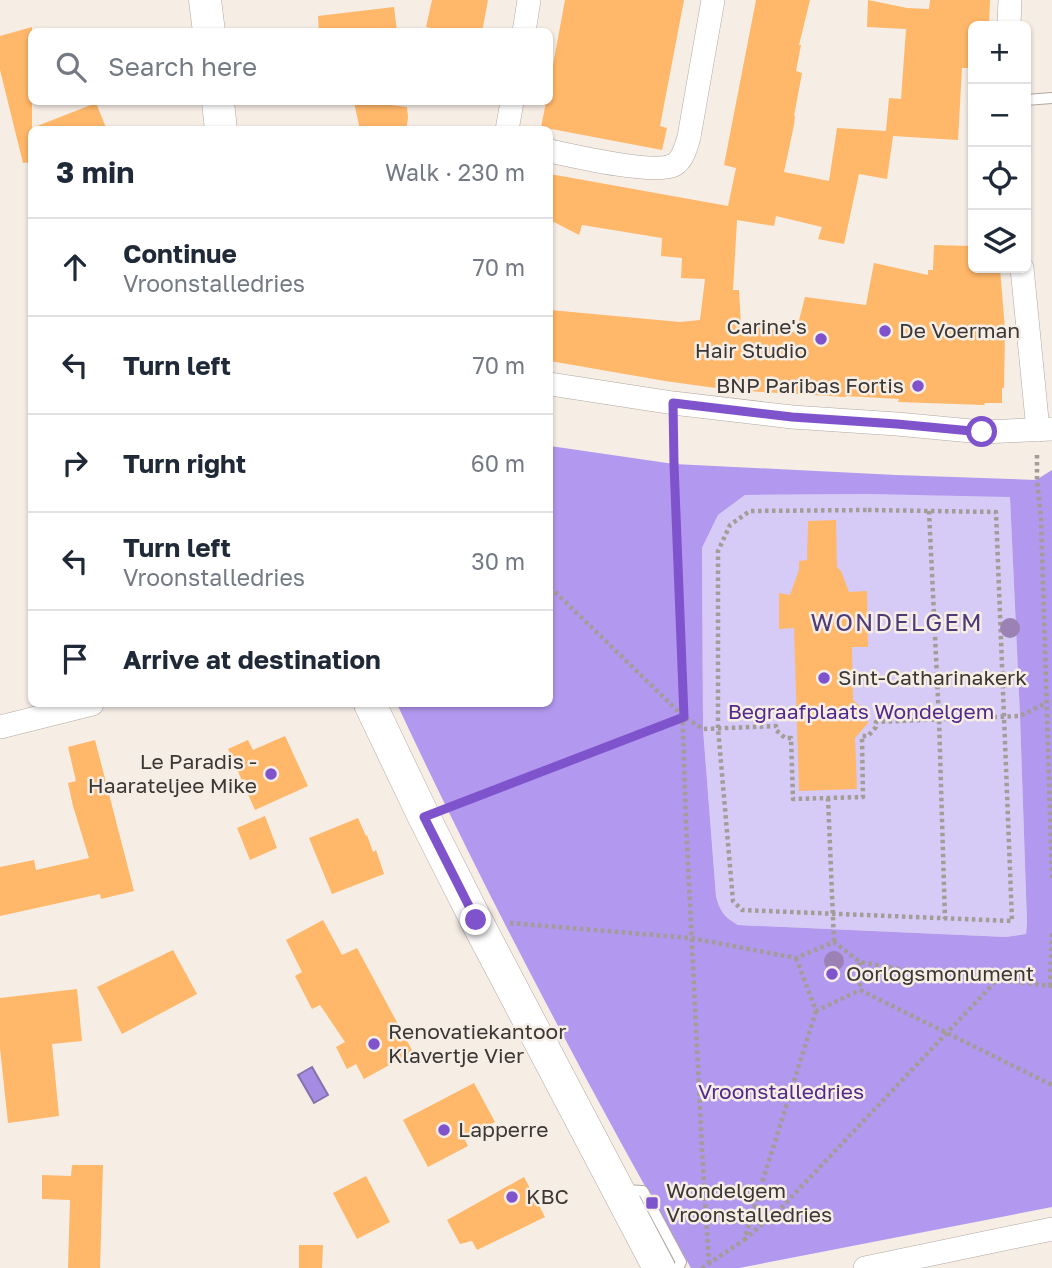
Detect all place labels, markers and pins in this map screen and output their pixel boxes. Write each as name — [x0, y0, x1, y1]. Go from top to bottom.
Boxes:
place label: Carine's Hair Studio — [695, 313, 807, 363]
place label: De Voerman — [899, 317, 1020, 343]
marker: De Voerman — [877, 323, 893, 339]
marker: Carine's Hair Studio — [813, 331, 829, 347]
place label: BNP Paribas Fortis — [716, 372, 904, 398]
marker: BNP Paribas Fortis — [910, 378, 926, 394]
place label: Sint-Catharinakerk — [838, 664, 1027, 690]
marker: Sint-Catharinakerk — [816, 670, 832, 686]
place label: Le Paradis - Haarateljee Mike — [88, 748, 257, 798]
marker: Le Paradis - Haarateljee Mike — [263, 766, 279, 782]
place label: Oorlogsmonument — [846, 960, 1034, 986]
marker: Oorlogsmonument — [824, 966, 840, 982]
place label: Renovatiekantoor Klavertje Vier — [388, 1018, 566, 1068]
marker: Renovatiekantoor Klavertje Vier — [366, 1036, 382, 1052]
place label: Lapperre — [458, 1116, 548, 1142]
marker: Lapperre — [436, 1122, 452, 1138]
place label: Wondelgem Vroonstalledries — [666, 1177, 832, 1227]
place label: KBC — [526, 1183, 569, 1209]
marker: KBC — [504, 1189, 520, 1205]
marker: Wondelgem Vroonstalledries — [644, 1195, 660, 1211]

